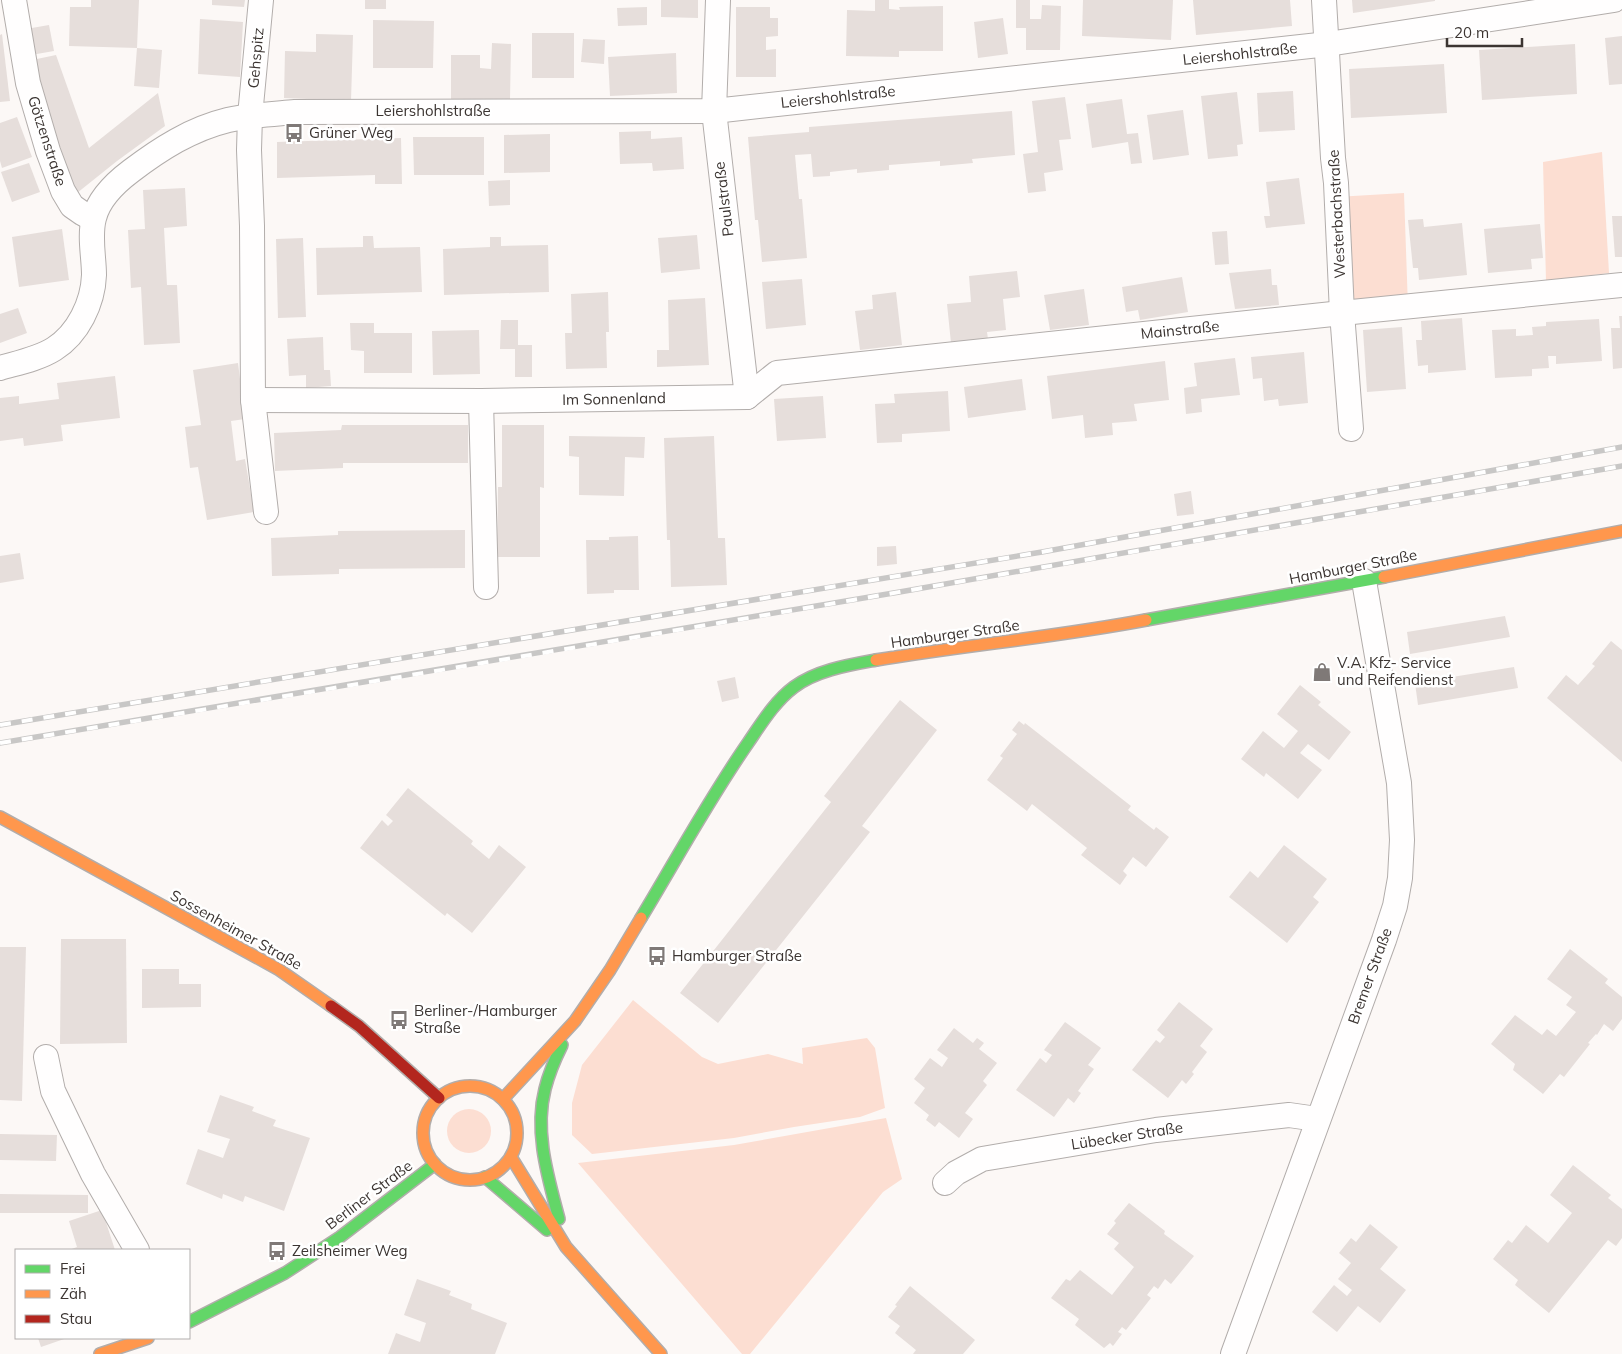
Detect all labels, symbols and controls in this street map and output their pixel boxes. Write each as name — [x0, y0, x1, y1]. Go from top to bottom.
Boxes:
scale bar — [1447, 15, 1522, 47]
text: 20 m — [1454, 23, 1489, 42]
street label: Gehspitz — [243, 27, 268, 89]
street label: Leiershohlstraße — [1182, 38, 1298, 69]
street label: Leiershohlstraße — [780, 81, 896, 112]
street label: Götzenstraße — [24, 93, 71, 188]
street label: Leiershohlstraße — [375, 101, 491, 120]
bus stop icon: Grüner Weg — [283, 122, 305, 144]
place label: Grüner Weg — [309, 123, 393, 142]
street label: Westerbachstraße — [1324, 149, 1349, 279]
street label: Paulstraße — [709, 161, 738, 238]
street label: Mainstraße — [1140, 316, 1220, 343]
street label: Im Sonnenland — [562, 388, 666, 409]
street label: Hamburger Straße — [1287, 545, 1418, 588]
street label: Hamburger Straße — [889, 615, 1021, 652]
place label: V.A. Kfz- Service und Reifendienst — [1337, 653, 1453, 689]
shop icon: V.A. Kfz- Service und Reifendienst — [1311, 661, 1333, 683]
street label: Sossenheimer Straße — [167, 885, 305, 974]
street label: Bremer Straße — [1343, 925, 1396, 1027]
bus stop icon: Hamburger Straße — [646, 945, 668, 967]
place label: Hamburger Straße — [672, 946, 802, 965]
place label: Berliner-/Hamburger Straße — [414, 1001, 558, 1037]
bus stop icon: Berliner-/Hamburger Straße — [388, 1009, 410, 1031]
street label: Lübecker Straße — [1070, 1117, 1184, 1154]
street label: Berliner Straße — [322, 1156, 416, 1233]
bus stop icon: Zeilsheimer Weg — [266, 1240, 288, 1262]
place label: Zeilsheimer Weg — [292, 1241, 408, 1260]
legend — [15, 1249, 190, 1339]
text: Frei — [60, 1259, 85, 1278]
text: Zäh — [60, 1284, 87, 1303]
text: Stau — [60, 1309, 92, 1328]

